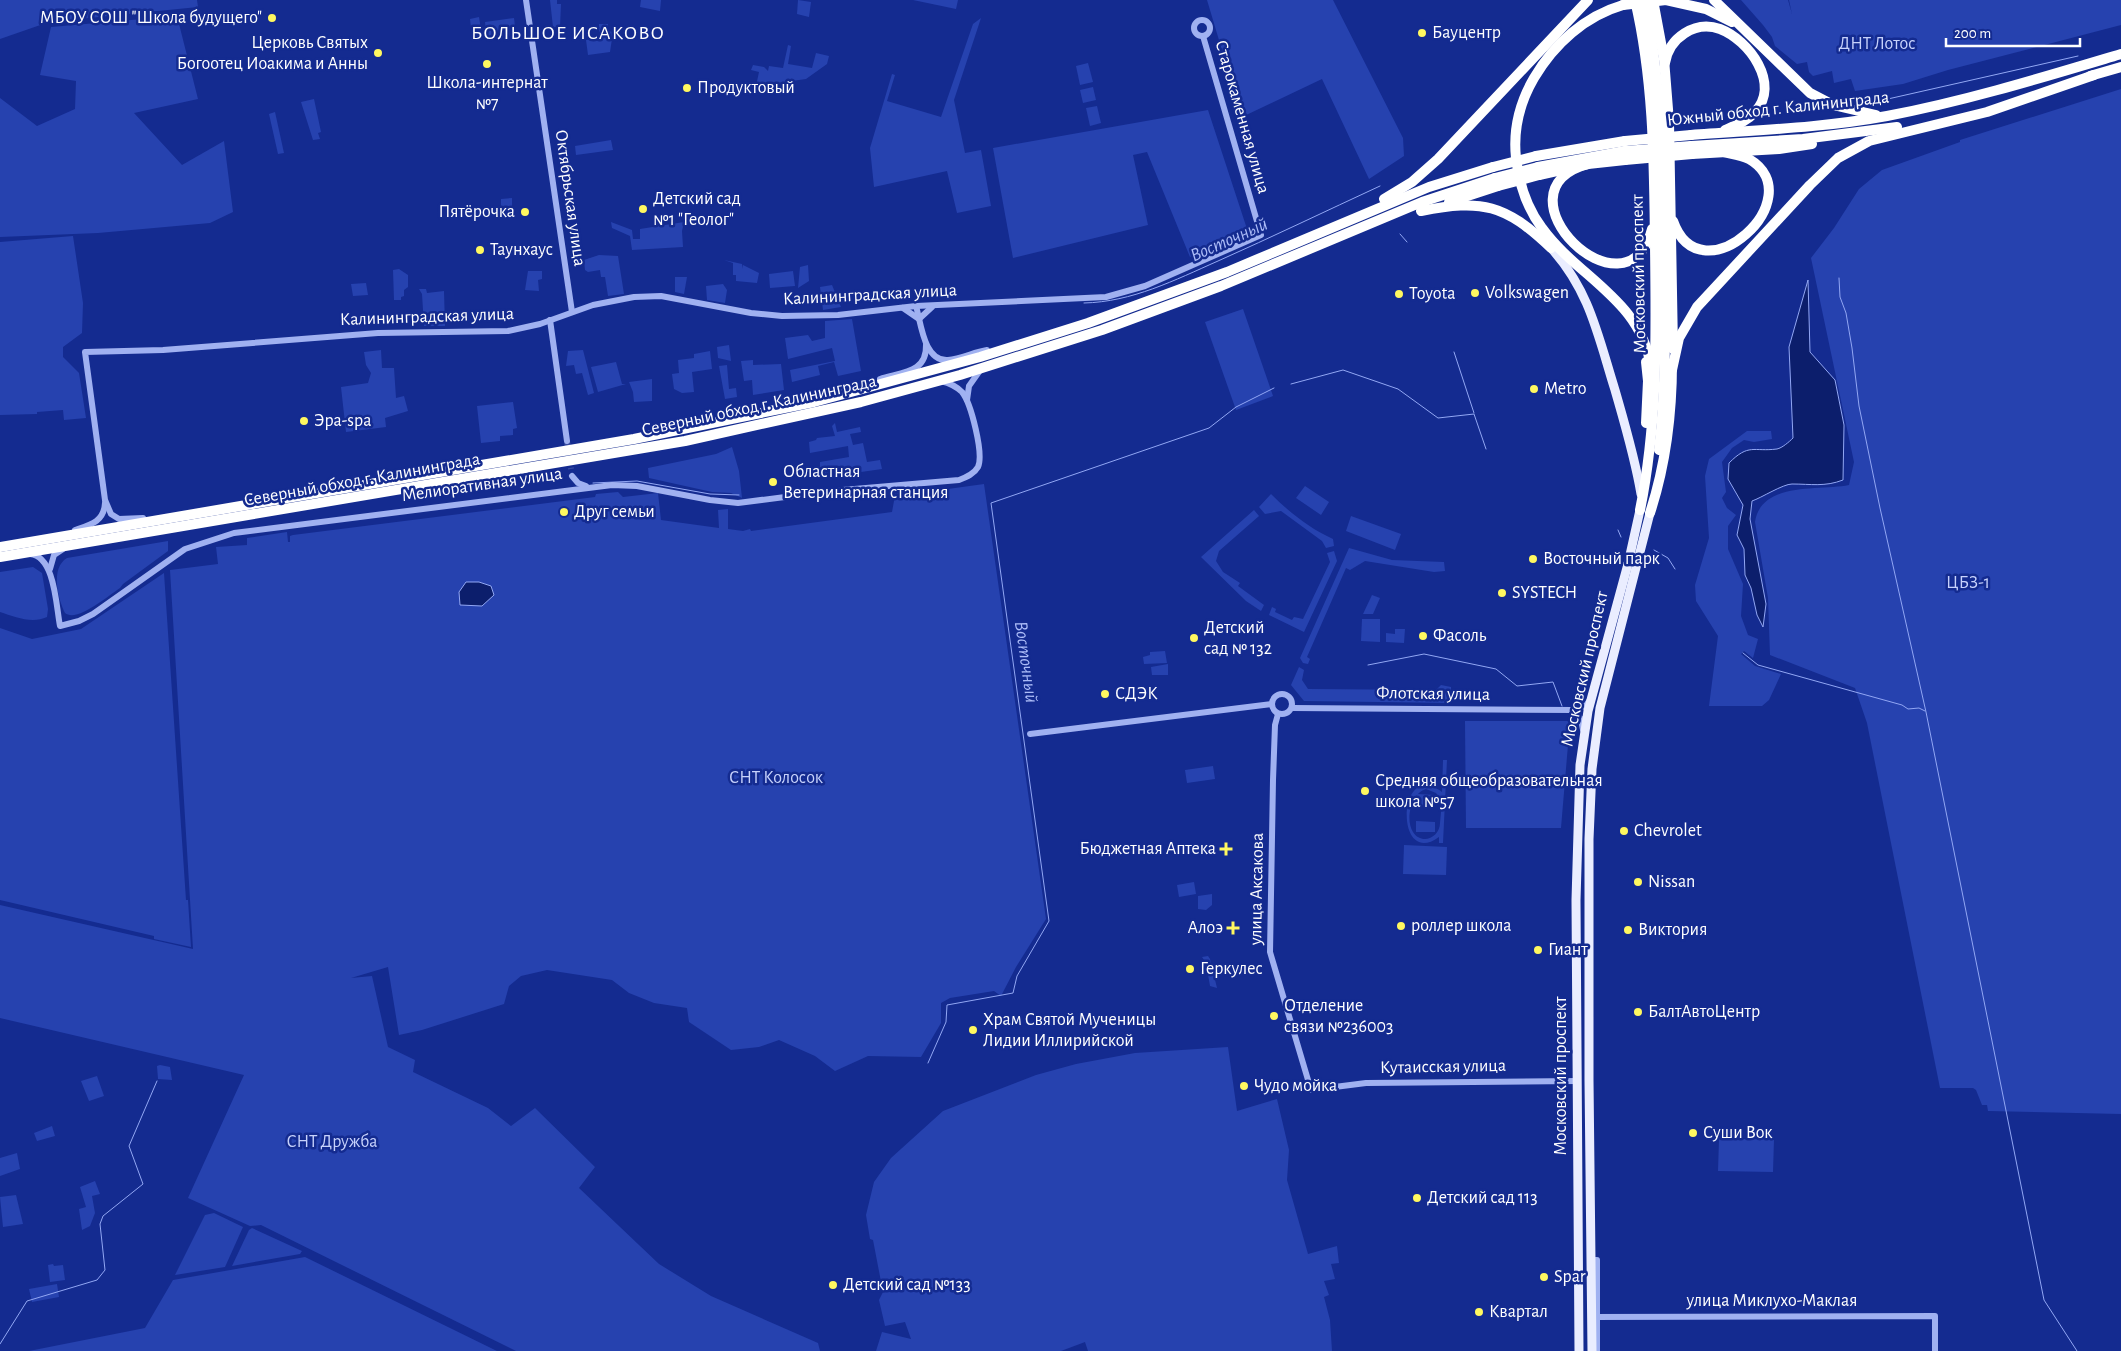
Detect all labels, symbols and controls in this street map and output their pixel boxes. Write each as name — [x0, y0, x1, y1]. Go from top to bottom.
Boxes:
place label: МБОУ СОШ "Школа будущего" — [40, 8, 262, 27]
marker: МБОУ СОШ "Школа будущего" — [266, 12, 278, 24]
scale bar — [1946, 15, 2080, 47]
district label: БОЛЬШОЕ ИСАКОВО — [471, 23, 665, 43]
place label: Бауцентр — [1432, 24, 1501, 42]
text: 200 m — [1954, 26, 1991, 41]
marker: Бауцентр — [1416, 27, 1428, 39]
place label: Церковь Святых Богоотец Иоакима и Анны — [177, 34, 368, 73]
park label: ДНТ Лотос — [1839, 35, 1915, 53]
street label: Старокаменная улица — [1211, 38, 1273, 196]
marker: Церковь Святых Богоотец Иоакима и Анны — [372, 47, 384, 59]
marker: Школа-интернат №7 — [481, 58, 493, 70]
place label: Школа-интернат №7 — [426, 74, 548, 113]
place label: Продуктовый — [697, 79, 795, 97]
marker: Продуктовый — [681, 82, 693, 94]
street label: Южный обход г. Калининграда — [1666, 87, 1890, 130]
street label: Октябрьская улица — [552, 128, 589, 267]
place label: Детский сад №1 "Геолог" — [653, 190, 741, 229]
street label: Московский проспект — [1629, 194, 1649, 354]
place label: Пятёрочка — [438, 203, 515, 221]
marker: Детский сад №1 "Геолог" — [637, 203, 649, 215]
marker: Пятёрочка — [519, 206, 531, 218]
water label: Восточный — [1188, 215, 1270, 265]
place label: Таунхаус — [490, 241, 553, 259]
marker: Таунхаус — [474, 244, 486, 256]
street label: Калининградская улица — [782, 281, 958, 309]
place label: Volkswagen — [1485, 284, 1569, 302]
place label: Toyota — [1409, 285, 1456, 303]
marker: Volkswagen — [1469, 287, 1481, 299]
marker: Toyota — [1393, 288, 1405, 300]
street label: Калининградская улица — [340, 305, 514, 329]
street label: Северный обход г. Калининграда — [640, 371, 878, 440]
place label: Metro — [1544, 380, 1587, 398]
marker: Metro — [1528, 383, 1540, 395]
place label: Эра-spa — [314, 412, 372, 430]
marker: Эра-spa — [298, 415, 310, 427]
street label: Северный обход г. Калининграда — [242, 449, 482, 510]
place label: Областная Ветеринарная станция — [783, 462, 949, 502]
street label: Мелиоративная улица — [400, 465, 564, 505]
marker: Областная Ветеринарная станция — [767, 476, 779, 488]
place label: Друг семьи — [574, 503, 655, 521]
marker: Друг семьи — [558, 506, 570, 518]
place label: Восточный парк — [1543, 550, 1661, 568]
marker: Восточный парк — [1527, 553, 1539, 565]
park label: ЦБЗ-1 — [1946, 574, 1990, 592]
place label: SYSTECH — [1512, 584, 1577, 602]
marker: SYSTECH — [1496, 587, 1508, 599]
street label: Московский проспект — [1558, 589, 1612, 749]
place label: Детский сад № 132 — [1204, 619, 1272, 658]
water label: Восточный — [1011, 620, 1041, 704]
place label: Фасоль — [1433, 627, 1487, 645]
marker: Фасоль — [1417, 630, 1429, 642]
marker: Детский сад № 132 — [1188, 632, 1200, 644]
street label: Флотская улица — [1376, 684, 1490, 704]
place label: СДЭК — [1115, 685, 1158, 703]
marker: СДЭК — [1099, 688, 1111, 700]
park label: СНТ Колосок — [729, 769, 824, 787]
place label: Средняя общеобразовательная школа №57 — [1375, 771, 1603, 811]
marker: Средняя общеобразовательная школа №57 — [1359, 785, 1371, 797]
place label: Chevrolet — [1634, 822, 1702, 840]
marker: Chevrolet — [1618, 825, 1630, 837]
street label: улица Аксакова — [1247, 833, 1267, 946]
place label: Бюджетная Аптека — [1079, 840, 1216, 858]
marker: Бюджетная Аптека — [1220, 843, 1232, 855]
place label: Nissan — [1648, 873, 1695, 891]
marker: Nissan — [1632, 876, 1644, 888]
place label: роллер школа — [1411, 917, 1512, 935]
place label: Алоэ — [1188, 919, 1223, 937]
marker: роллер школа — [1395, 920, 1407, 932]
place label: Виктория — [1638, 921, 1707, 939]
marker: Алоэ — [1227, 922, 1239, 934]
marker: Виктория — [1622, 924, 1634, 936]
place label: Гиант — [1548, 941, 1588, 959]
marker: Гиант — [1532, 944, 1544, 956]
place label: Геркулес — [1200, 960, 1263, 978]
marker: Геркулес — [1184, 963, 1196, 975]
street label: Московский проспект — [1552, 996, 1570, 1156]
place label: Отделение связи №236003 — [1284, 997, 1393, 1036]
place label: БалтАвтоЦентр — [1648, 1003, 1760, 1021]
marker: БалтАвтоЦентр — [1632, 1006, 1644, 1018]
marker: Отделение связи №236003 — [1268, 1010, 1280, 1022]
place label: Храм Святой Мученицы Лидии Иллирийской — [983, 1011, 1156, 1050]
marker: Храм Святой Мученицы Лидии Иллирийской — [967, 1024, 979, 1036]
street label: Кутаисская улица — [1380, 1057, 1506, 1077]
place label: Чудо мойка — [1254, 1077, 1337, 1095]
marker: Чудо мойка — [1238, 1080, 1250, 1092]
place label: Суши Вок — [1703, 1124, 1773, 1142]
marker: Суши Вок — [1687, 1127, 1699, 1139]
park label: СНТ Дружба — [286, 1132, 378, 1151]
place label: Детский сад 113 — [1427, 1189, 1538, 1207]
marker: Детский сад 113 — [1411, 1192, 1423, 1204]
place label: Spar — [1554, 1268, 1586, 1286]
marker: Spar — [1538, 1271, 1550, 1283]
place label: Детский сад №133 — [843, 1276, 971, 1294]
marker: Детский сад №133 — [827, 1279, 839, 1291]
street label: улица Миклухо-Маклая — [1686, 1292, 1857, 1310]
place label: Квартал — [1489, 1303, 1548, 1321]
marker: Квартал — [1473, 1306, 1485, 1318]

